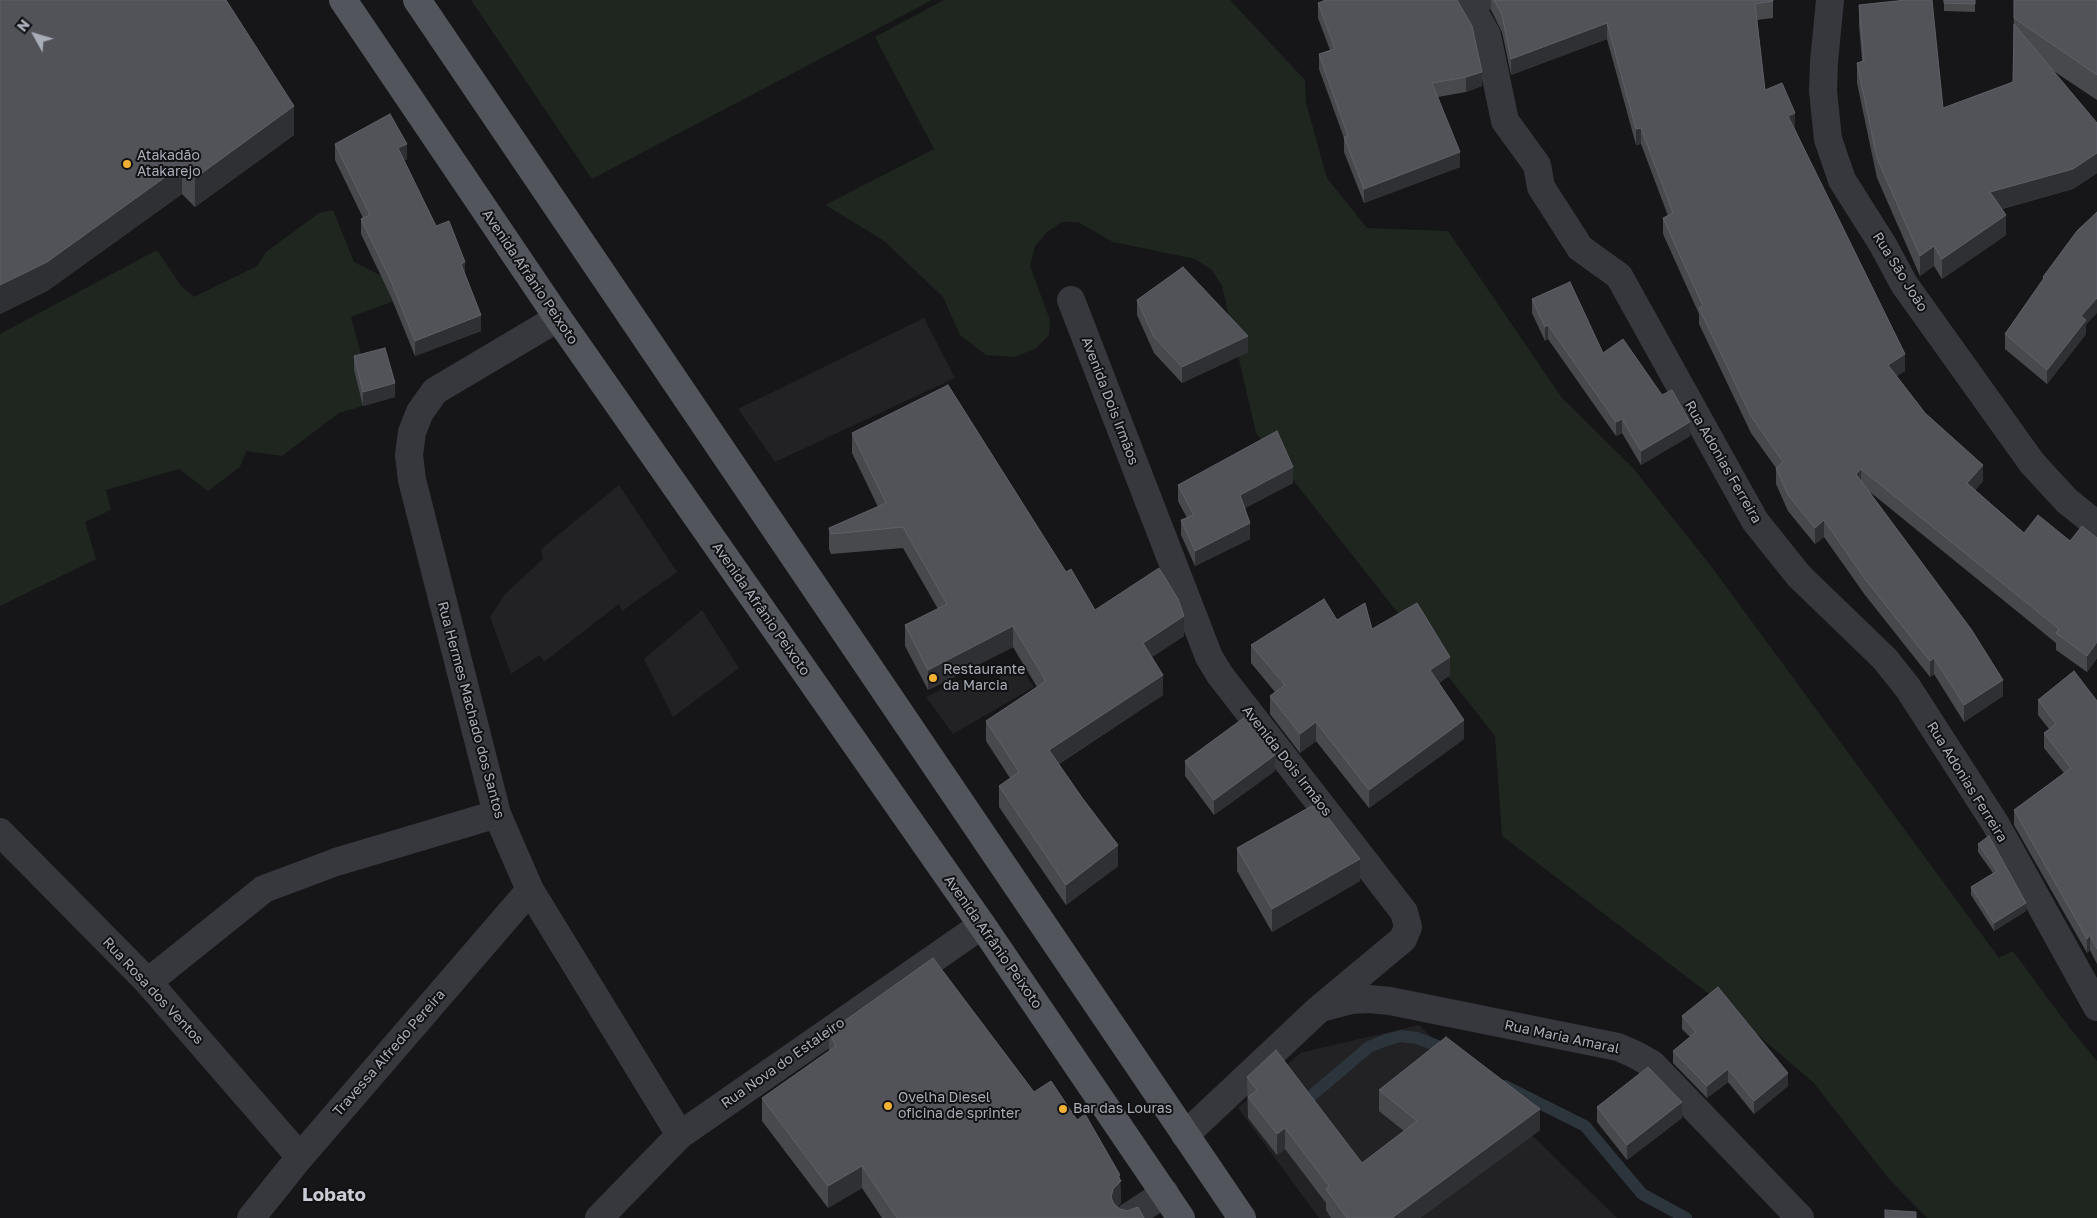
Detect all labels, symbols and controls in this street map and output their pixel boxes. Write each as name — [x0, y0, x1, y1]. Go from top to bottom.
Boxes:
north arrow — [10, 10, 60, 60]
text: N — [13, 16, 33, 35]
place label: Atakadão Atakarejo — [137, 148, 201, 180]
marker: Atakadão Atakarejo — [121, 158, 133, 170]
street label: Avenida Afrânio Peixoto — [479, 206, 581, 348]
street label: Rua São João — [1869, 229, 1931, 315]
street label: Avenida Dois Irmãos — [1078, 335, 1142, 467]
street label: Rua Adonias Ferreira — [1681, 398, 1765, 526]
street label: Avenida Afrânio Peixoto — [709, 539, 813, 679]
street label: Rua Hermes Machado dos Santos — [434, 600, 508, 820]
place label: Restaurante da Marcia — [943, 662, 1025, 694]
marker: Restaurante da Marcia — [927, 672, 939, 684]
street label: Avenida Dois Irmãos — [1239, 702, 1335, 820]
street label: Rua Adonias Ferreira — [1923, 719, 2011, 845]
street label: Avenida Afrânio Peixoto — [941, 872, 1045, 1012]
street label: Rua Rosa dos Ventos — [99, 934, 207, 1048]
street label: Travessa Alfredo Pereira — [329, 986, 449, 1120]
street label: Rua Nova do Estaleiro — [718, 1014, 848, 1112]
street label: Rua Maria Amaral — [1503, 1017, 1621, 1057]
place label: Ovelha Diesel oficina de sprinter — [898, 1090, 1020, 1122]
marker: Ovelha Diesel oficina de sprinter — [882, 1100, 894, 1112]
place label: Bar das Louras — [1073, 1101, 1172, 1117]
marker: Bar das Louras — [1057, 1103, 1069, 1115]
district label: Lobato — [302, 1184, 366, 1206]

